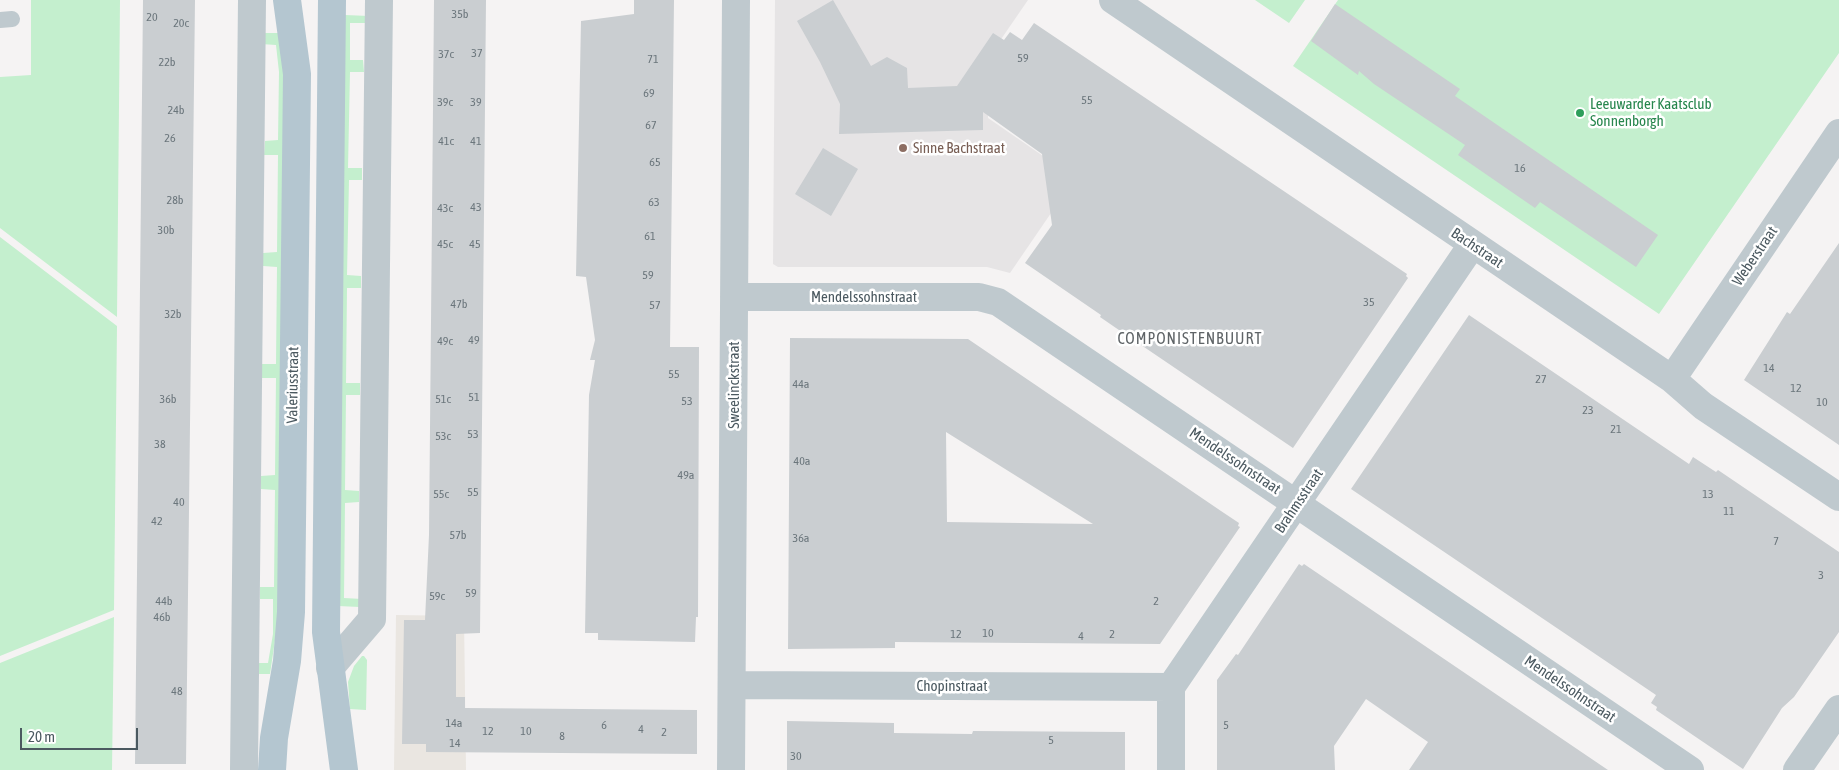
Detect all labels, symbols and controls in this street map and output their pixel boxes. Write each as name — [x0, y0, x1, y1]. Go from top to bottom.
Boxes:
house number: 35b — [452, 7, 468, 21]
house number: 20 — [146, 10, 158, 24]
house number: 20c — [173, 16, 189, 30]
house number: 37 — [471, 46, 483, 60]
house number: 37c — [438, 47, 454, 61]
house number: 59 — [1017, 51, 1029, 65]
house number: 71 — [647, 52, 659, 66]
house number: 22b — [159, 55, 175, 69]
house number: 69 — [643, 86, 655, 100]
house number: 55 — [1081, 93, 1093, 107]
house number: 39c — [437, 95, 453, 109]
house number: 39 — [470, 95, 482, 109]
place label: Leeuwarder Kaatsclub Sonnenborgh — [1590, 95, 1712, 130]
house number: 24b — [168, 103, 184, 117]
marker: Leeuwarder Kaatsclub Sonnenborgh — [1574, 107, 1586, 119]
house number: 67 — [645, 118, 657, 132]
house number: 26 — [164, 131, 176, 145]
house number: 41c — [438, 134, 454, 148]
house number: 41 — [470, 134, 482, 148]
place label: Sinne Bachstraat — [913, 139, 1005, 157]
marker: Sinne Bachstraat — [897, 142, 909, 154]
house number: 65 — [649, 155, 661, 169]
house number: 16 — [1514, 161, 1526, 175]
house number: 28b — [167, 193, 183, 207]
house number: 63 — [648, 195, 660, 209]
house number: 43 — [470, 200, 482, 214]
house number: 43c — [437, 201, 453, 215]
house number: 30b — [158, 223, 174, 237]
street label: Weberstraat — [1729, 223, 1781, 289]
street label: Bachstraat — [1448, 224, 1506, 272]
house number: 61 — [644, 229, 656, 243]
house number: 45c — [437, 237, 453, 251]
house number: 45 — [469, 237, 481, 251]
house number: 59 — [642, 268, 654, 282]
street label: Mendelssohnstraat — [811, 288, 917, 306]
house number: 35 — [1363, 295, 1375, 309]
house number: 47b — [451, 297, 467, 311]
house number: 57 — [649, 298, 661, 312]
house number: 32b — [165, 307, 181, 321]
district label: COMPONISTENBUURT — [1115, 329, 1265, 349]
house number: 49 — [468, 333, 480, 347]
house number: 49c — [437, 334, 453, 348]
street label: Sweelinckstraat — [725, 341, 743, 429]
street label: Valeriusstraat — [283, 346, 303, 424]
house number: 14 — [1763, 361, 1775, 375]
house number: 55 — [668, 367, 680, 381]
house number: 27 — [1535, 372, 1547, 386]
house number: 44a — [793, 377, 809, 391]
house number: 12 — [1790, 381, 1802, 395]
house number: 51 — [468, 390, 480, 404]
house number: 36b — [160, 392, 176, 406]
house number: 51c — [435, 392, 451, 406]
house number: 53 — [681, 394, 693, 408]
house number: 10 — [1816, 395, 1828, 409]
house number: 23 — [1582, 403, 1594, 417]
house number: 21 — [1610, 422, 1622, 436]
street label: Mendelssohnstraat — [1186, 424, 1284, 498]
house number: 53 — [467, 427, 479, 441]
house number: 53c — [435, 429, 451, 443]
house number: 38 — [154, 437, 166, 451]
house number: 40a — [794, 454, 810, 468]
street label: Brahmsstraat — [1271, 465, 1327, 537]
house number: 49a — [678, 468, 694, 482]
house number: 55 — [467, 485, 479, 499]
house number: 55c — [433, 487, 449, 501]
house number: 13 — [1702, 487, 1714, 501]
house number: 40 — [173, 495, 185, 509]
house number: 11 — [1723, 504, 1735, 518]
house number: 42 — [151, 514, 163, 528]
house number: 57b — [450, 528, 466, 542]
house number: 36a — [793, 531, 809, 545]
house number: 7 — [1773, 534, 1779, 548]
house number: 3 — [1818, 568, 1824, 582]
house number: 59 — [465, 586, 477, 600]
house number: 59c — [429, 589, 445, 603]
house number: 44b — [156, 594, 172, 608]
house number: 2 — [1153, 594, 1159, 608]
house number: 46b — [154, 610, 170, 624]
house number: 10 — [982, 626, 994, 640]
house number: 12 — [950, 627, 962, 641]
house number: 2 — [1109, 627, 1115, 641]
house number: 4 — [1078, 629, 1084, 643]
street label: Mendelssohnstraat — [1521, 652, 1619, 726]
street label: Chopinstraat — [917, 677, 987, 695]
house number: 48 — [171, 684, 183, 698]
house number: 14a — [446, 716, 462, 730]
scale bar — [22, 718, 140, 750]
house number: 6 — [601, 718, 607, 732]
house number: 5 — [1223, 718, 1229, 732]
house number: 4 — [638, 722, 644, 736]
house number: 12 — [482, 724, 494, 738]
house number: 10 — [520, 724, 532, 738]
house number: 2 — [661, 725, 667, 739]
text: 20 m — [28, 728, 55, 745]
house number: 8 — [559, 729, 565, 743]
house number: 5 — [1048, 733, 1054, 747]
house number: 14 — [449, 736, 461, 750]
house number: 30 — [790, 749, 802, 763]

